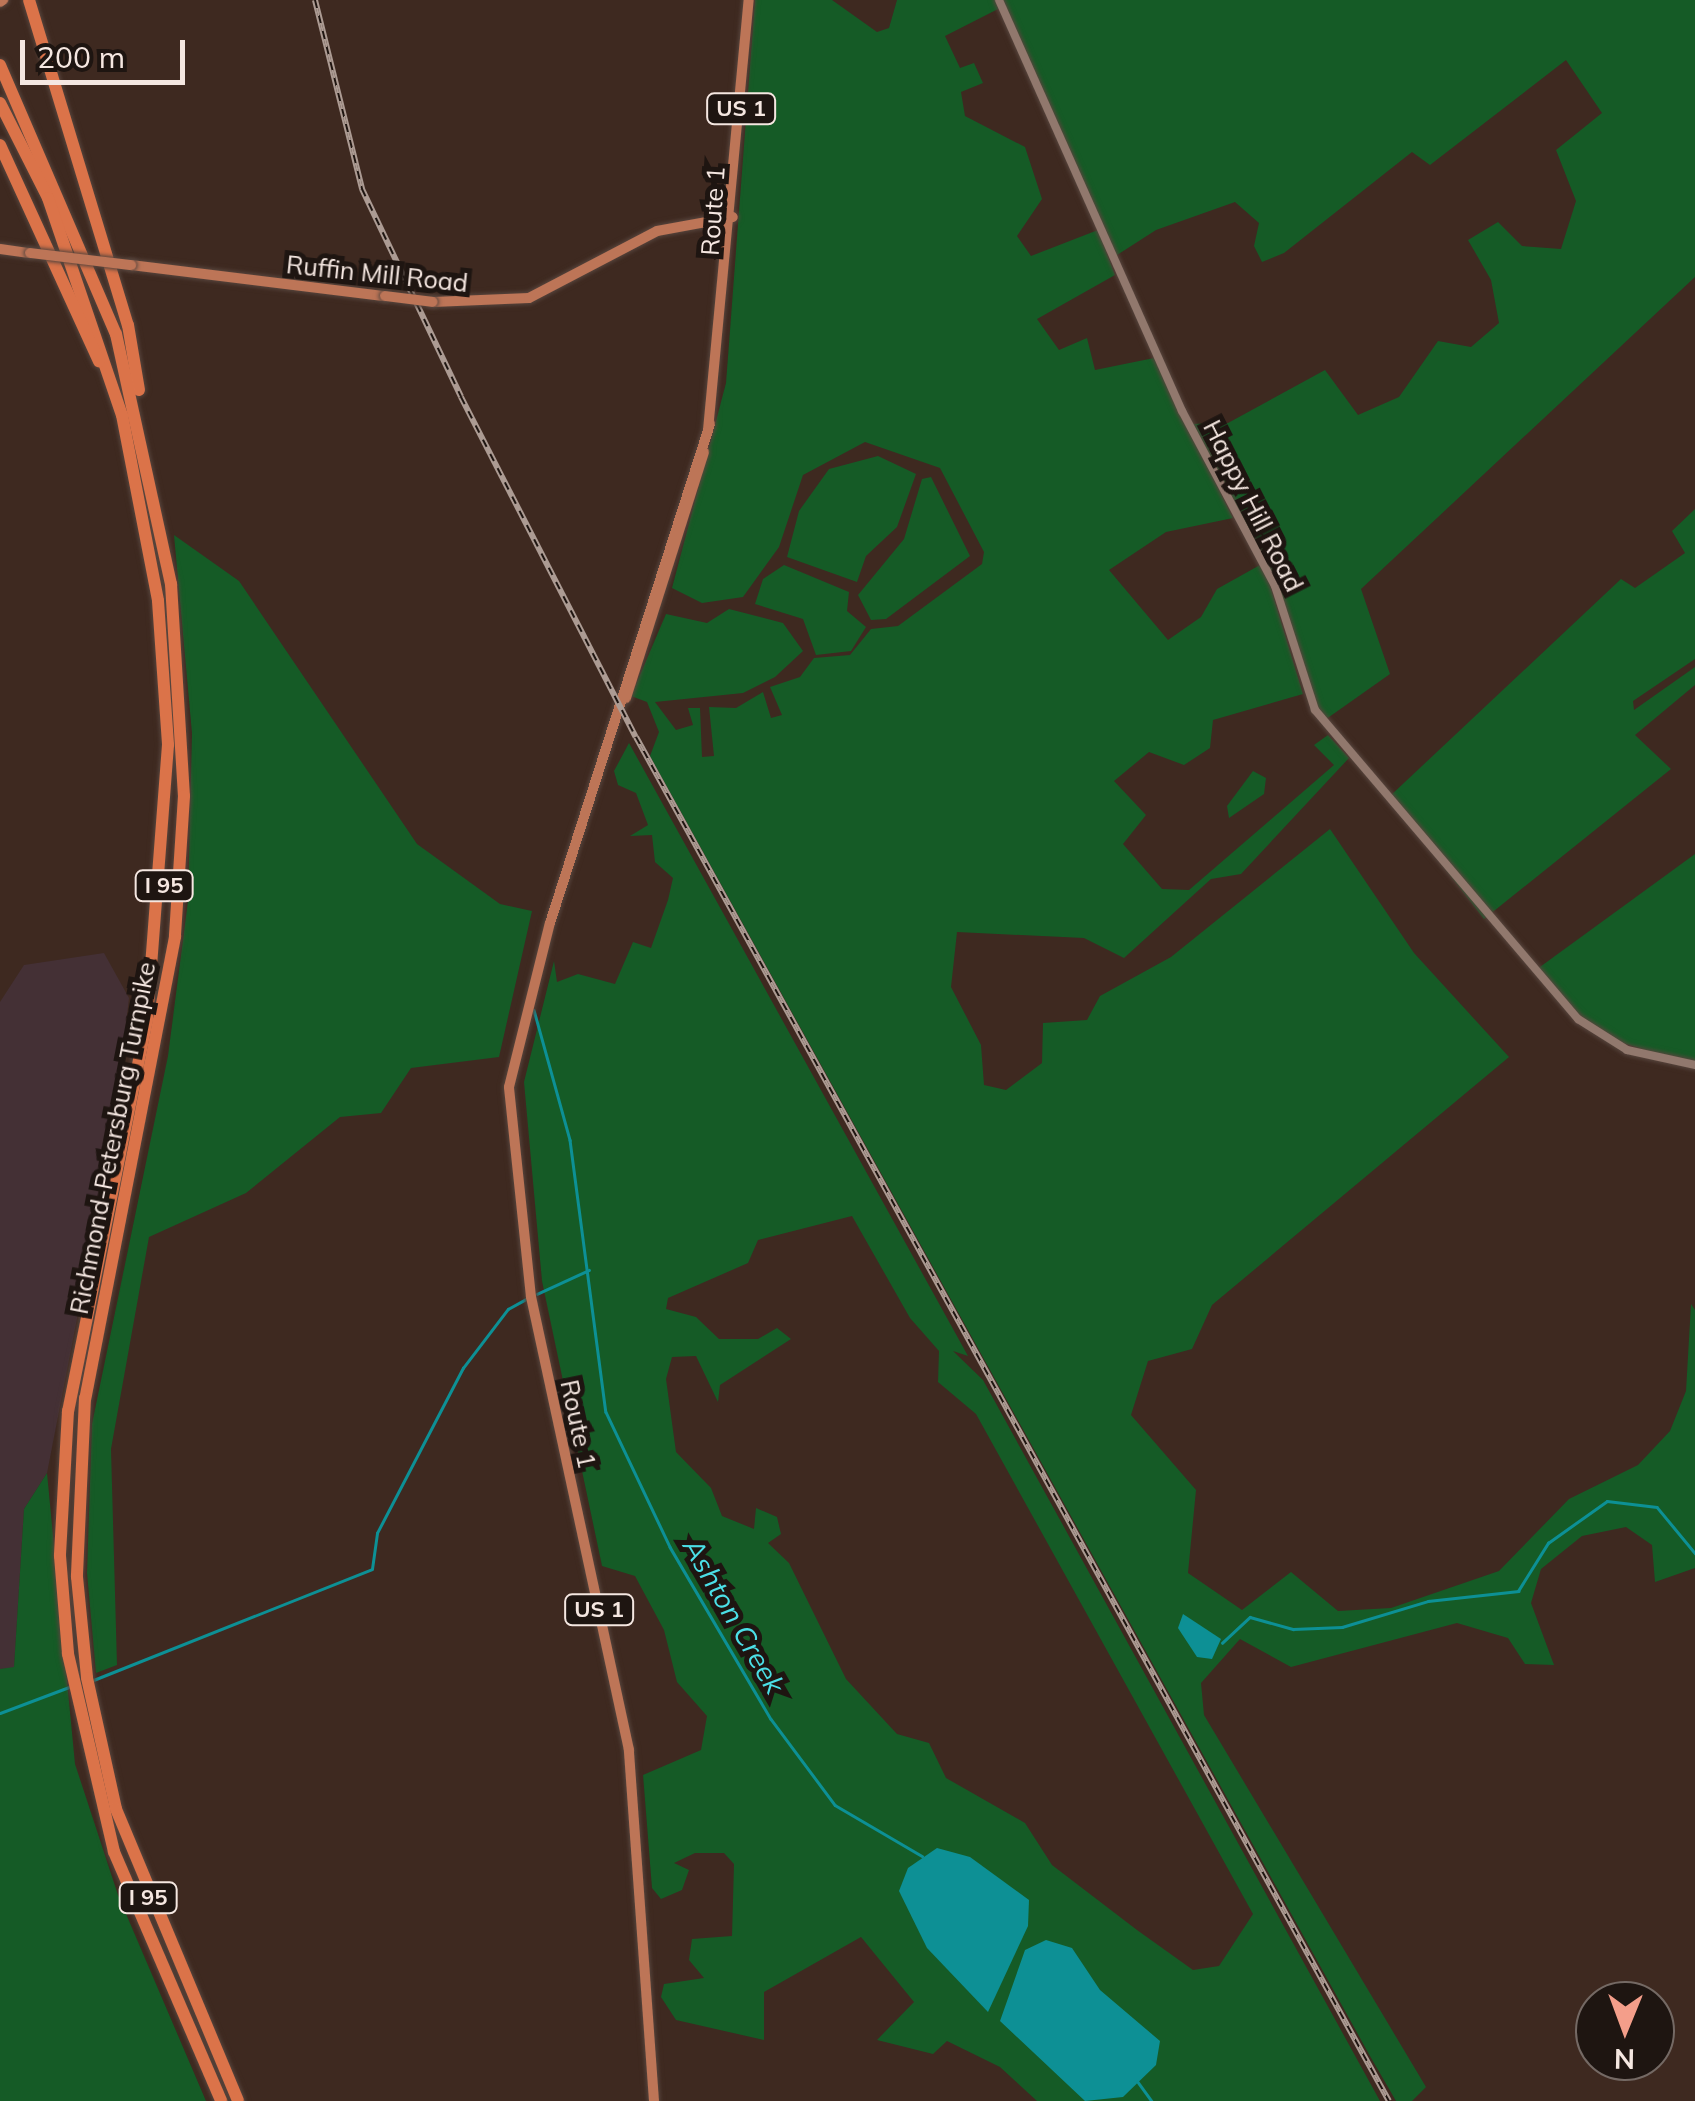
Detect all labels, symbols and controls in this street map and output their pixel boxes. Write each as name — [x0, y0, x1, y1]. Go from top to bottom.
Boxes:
scale bar — [25, 20, 190, 82]
text: 200 m — [37, 38, 125, 76]
road number: US 1 — [706, 92, 776, 126]
street label: Route 1 — [695, 165, 731, 257]
street label: Ruffin Mill Road — [285, 250, 469, 298]
street label: Happy Hill Road — [1197, 415, 1309, 597]
road number: I 95 — [134, 869, 194, 903]
street label: Richmond-Petersburg Turnpike — [64, 959, 162, 1317]
street label: Route 1 — [554, 1377, 602, 1471]
water label: Ashton Creek — [676, 1532, 792, 1700]
road number: US 1 — [564, 1593, 634, 1627]
road number: I 95 — [118, 1881, 178, 1915]
north arrow — [1575, 1981, 1675, 2081]
text: N — [1614, 2042, 1635, 2077]

